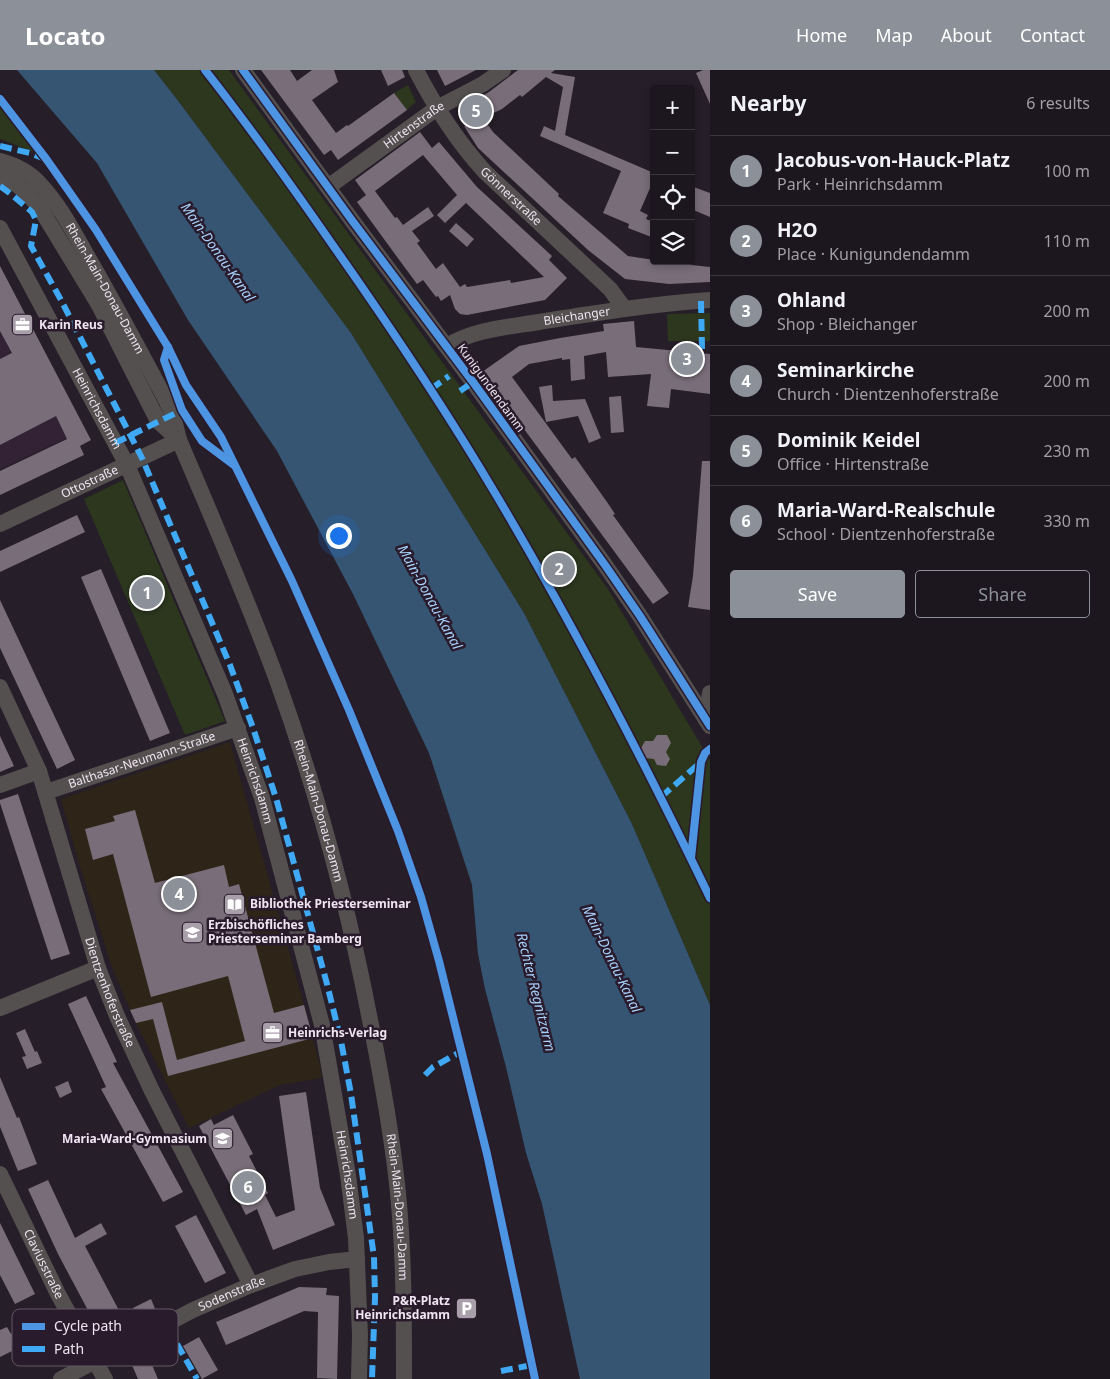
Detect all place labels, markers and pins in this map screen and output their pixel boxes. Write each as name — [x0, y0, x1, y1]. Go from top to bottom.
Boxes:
pin: 5 — [460, 92, 492, 130]
office icon: Karin Reus — [11, 313, 35, 337]
place label: Karin Reus — [39, 316, 103, 333]
pin: 3 — [671, 340, 703, 378]
pin: 2 — [543, 550, 575, 588]
pin: 1 — [131, 574, 163, 612]
pin: 4 — [163, 875, 195, 913]
library icon: Bibliothek Priesterseminar — [222, 892, 246, 916]
place label: Bibliothek Priesterseminar — [250, 895, 411, 912]
place label: Erzbischöfliches Priesterseminar Bamberg — [208, 916, 362, 947]
school or university icon: Erzbischöfliches Priesterseminar Bamberg — [180, 920, 204, 944]
office icon: Heinrichs-Verlag — [260, 1021, 284, 1045]
place label: Heinrichs-Verlag — [288, 1024, 387, 1041]
school or university icon: Maria-Ward-Gymnasium — [211, 1127, 235, 1151]
place label: Maria-Ward-Gymnasium — [62, 1130, 207, 1147]
pin: 6 — [232, 1168, 264, 1206]
place label: P&R-Platz Heinrichsdamm — [355, 1292, 450, 1323]
parking icon: P&R-Platz Heinrichsdamm — [454, 1296, 478, 1320]

